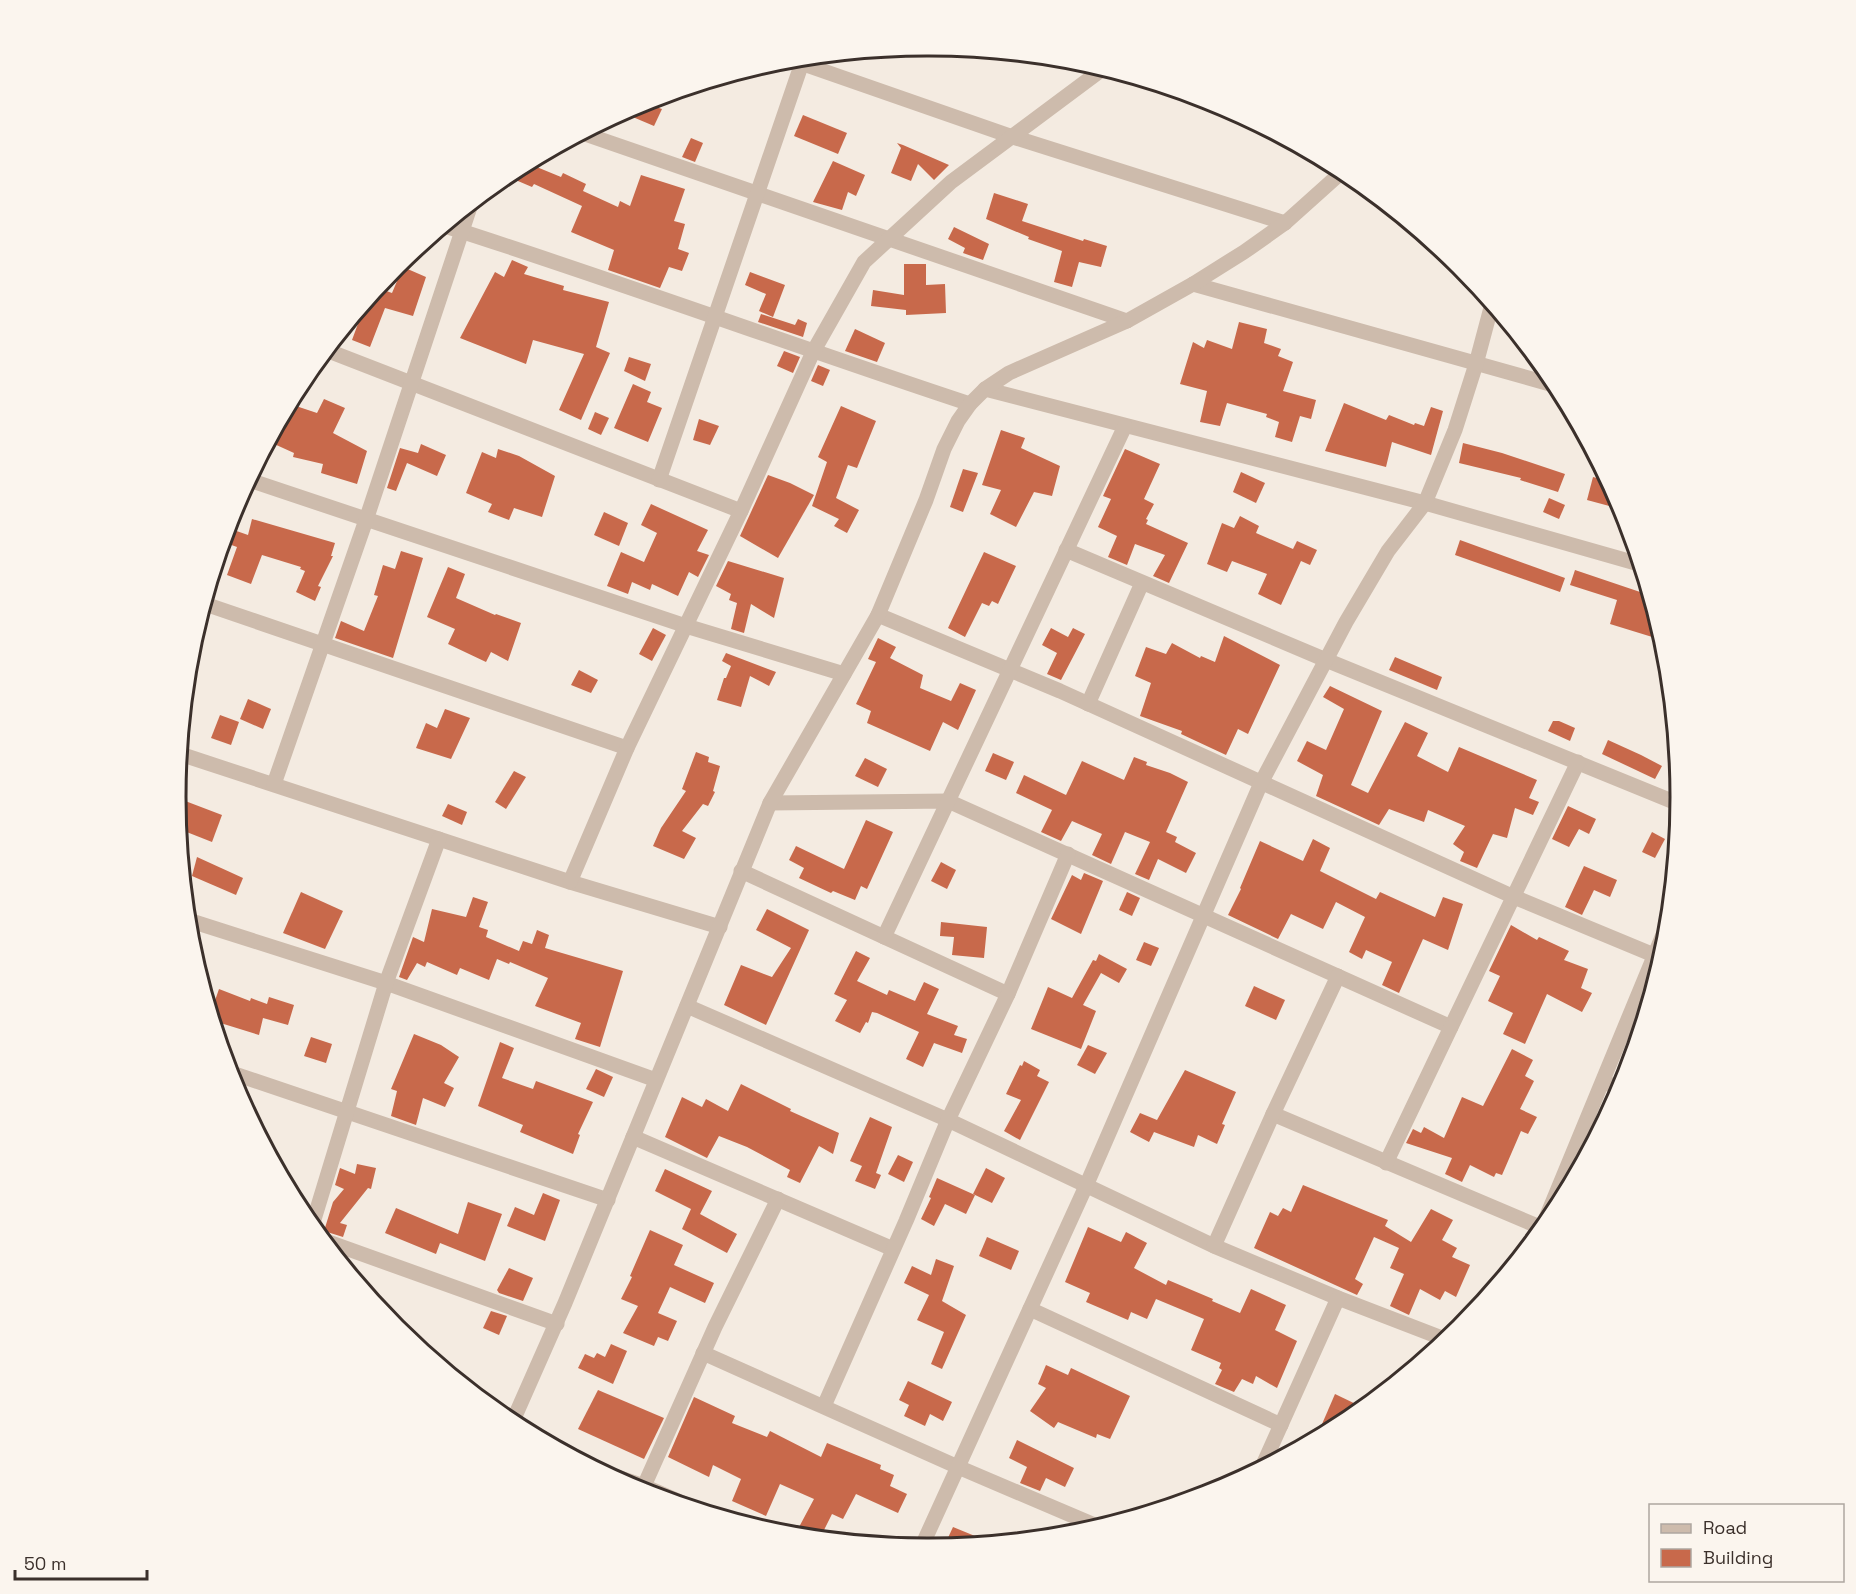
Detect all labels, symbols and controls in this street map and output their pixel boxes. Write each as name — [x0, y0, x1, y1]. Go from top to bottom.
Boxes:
legend — [1649, 1504, 1844, 1582]
text: Road — [1703, 1516, 1747, 1539]
scale bar — [15, 1543, 147, 1581]
text: Building — [1703, 1546, 1773, 1569]
text: 50 m — [24, 1552, 66, 1575]

